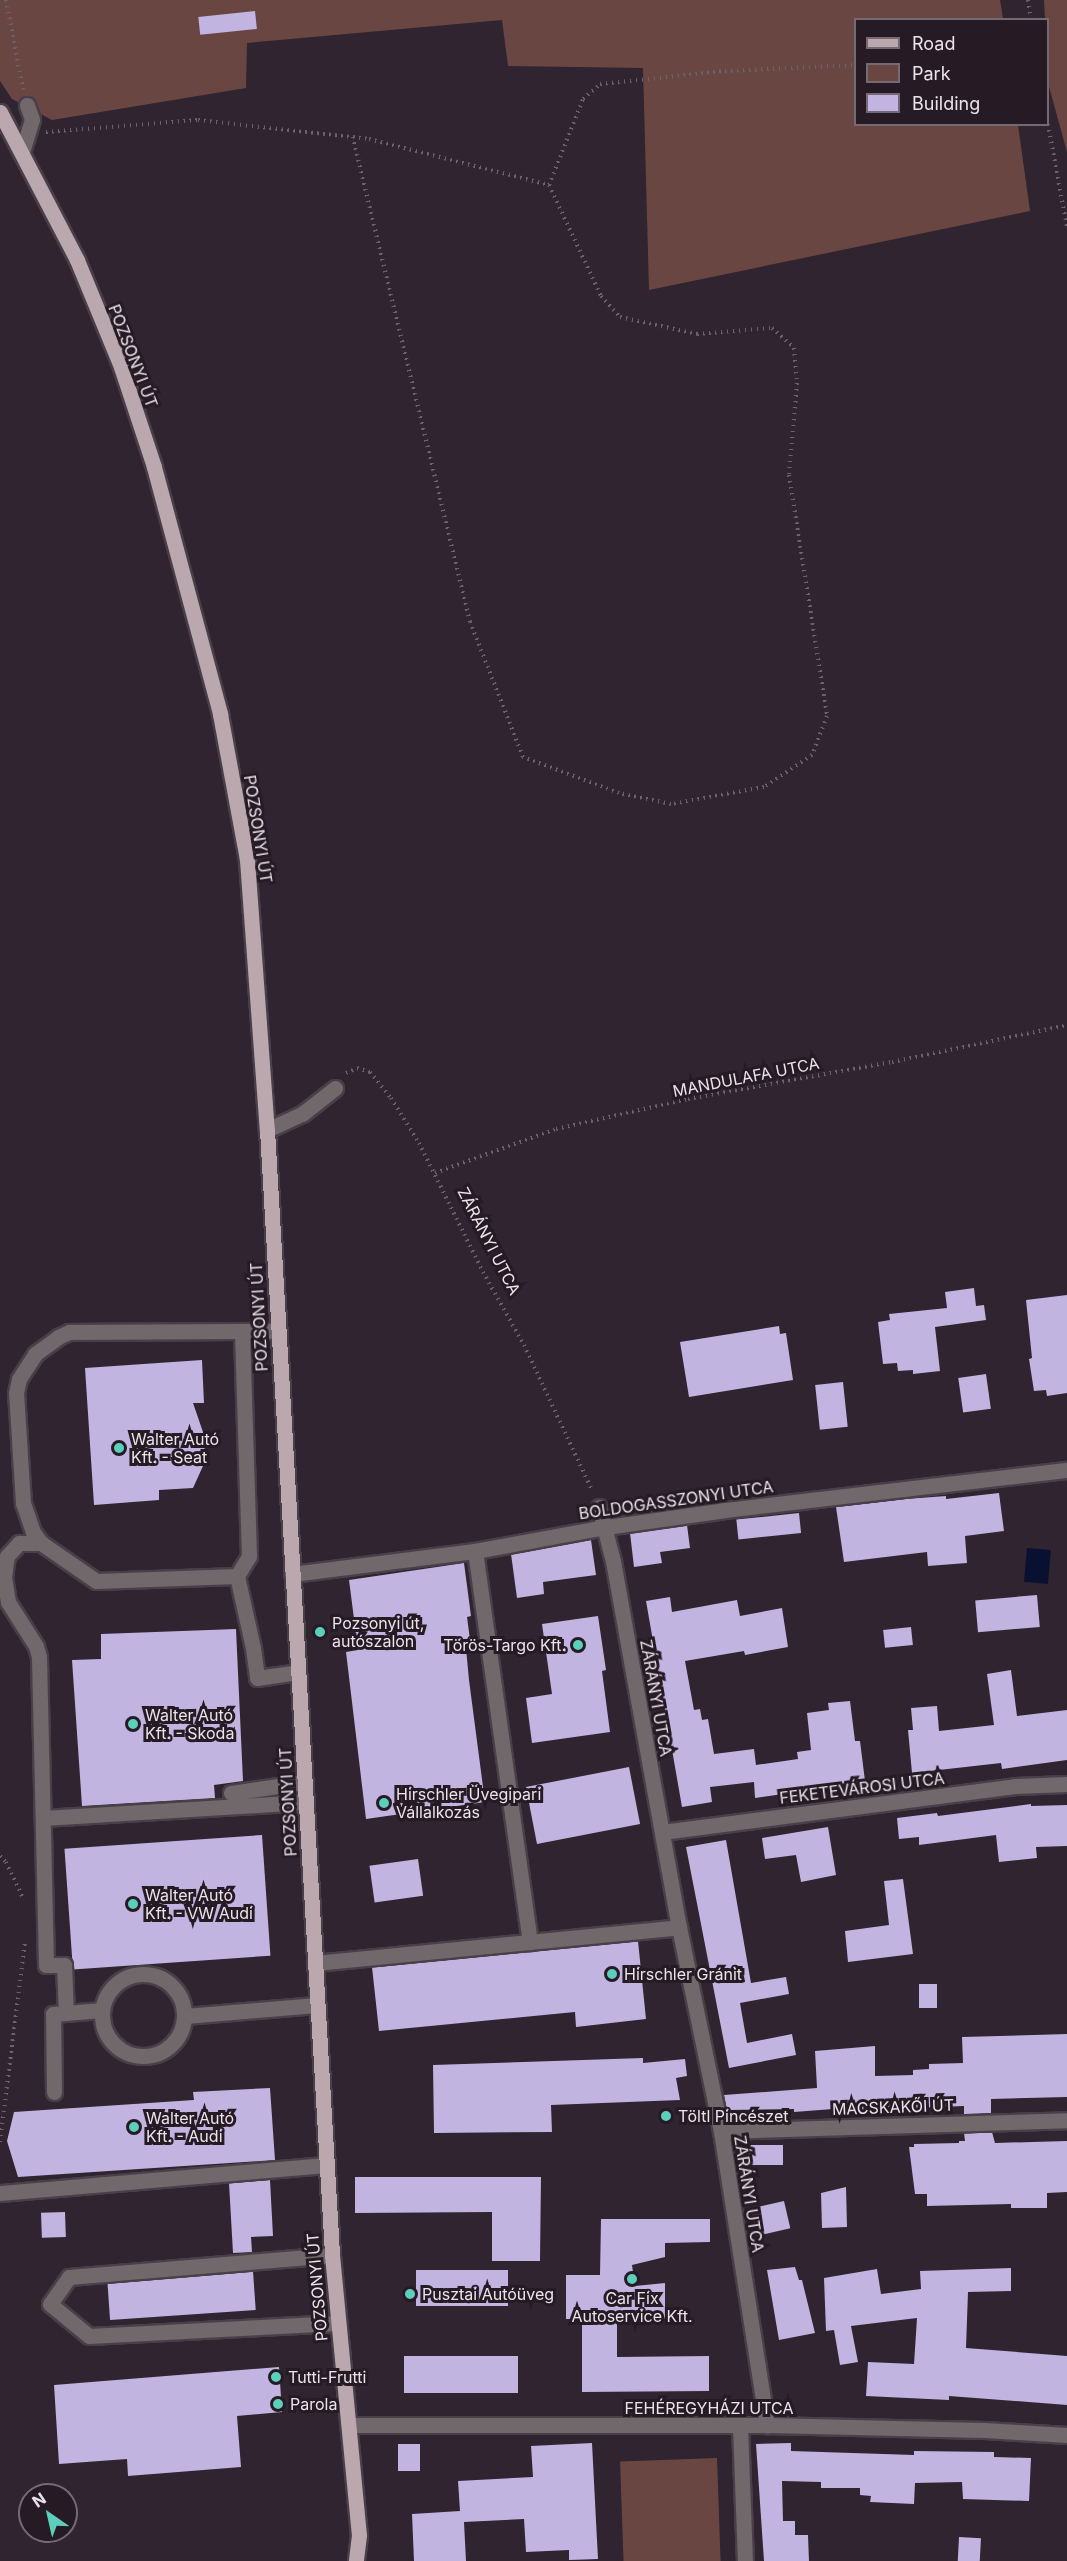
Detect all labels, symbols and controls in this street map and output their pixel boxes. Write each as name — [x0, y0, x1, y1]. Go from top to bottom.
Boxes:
legend — [854, 18, 1049, 126]
text: Road — [912, 33, 955, 54]
text: Park — [912, 63, 951, 84]
text: Building — [912, 93, 980, 114]
street label: POZSONYI ÚT — [105, 302, 161, 410]
street label: POZSONYI ÚT — [240, 774, 276, 884]
street label: MANDULAFA UTCA — [671, 1053, 821, 1101]
street label: ZÁRÁNYI UTCA — [454, 1184, 524, 1298]
street label: POZSONYI ÚT — [247, 1262, 271, 1372]
place label: Walter Autó Kft. - Seat — [131, 1429, 219, 1467]
marker: Walter Autó Kft. - Seat — [112, 1441, 126, 1455]
street label: BOLDOGASSZONYI UTCA — [577, 1477, 775, 1523]
place label: Pozsonyi út, autószalon — [332, 1613, 424, 1651]
marker: Pozsonyi út, autószalon — [313, 1625, 327, 1639]
place label: Törös-Targo Kft. — [443, 1635, 566, 1655]
marker: Törös-Targo Kft. — [571, 1638, 585, 1652]
street label: ZÁRÁNYI UTCA — [636, 1638, 676, 1758]
place label: Walter Autó Kft. - Skoda — [145, 1705, 234, 1743]
marker: Walter Autó Kft. - Skoda — [126, 1717, 140, 1731]
street label: POZSONYI ÚT — [276, 1747, 300, 1857]
street label: FEKETEVÁROSI UTCA — [778, 1768, 946, 1808]
place label: Hirschler Üvegipari Vállalkozás — [396, 1784, 541, 1822]
marker: Hirschler Üvegipari Vállalkozás — [377, 1796, 391, 1810]
place label: Walter Autó Kft. - VW Audi — [145, 1885, 253, 1923]
marker: Walter Autó Kft. - VW Audi — [126, 1897, 140, 1911]
place label: Hirschler Gránit — [624, 1964, 742, 1984]
marker: Hirschler Gránit — [605, 1967, 619, 1981]
street label: MACSKAKŐI ÚT — [832, 2095, 954, 2119]
place label: Töltl Pincészet — [678, 2106, 788, 2126]
place label: Walter Autó Kft. - Audi — [146, 2108, 234, 2146]
marker: Töltl Pincészet — [659, 2109, 673, 2123]
marker: Walter Autó Kft. - Audi — [127, 2120, 141, 2134]
street label: ZÁRÁNYI UTCA — [730, 2134, 768, 2254]
street label: POZSONYI ÚT — [303, 2232, 331, 2342]
marker: Car Fix Autoservice Kft. — [625, 2272, 639, 2286]
place label: Pusztai Autóüveg — [422, 2284, 554, 2304]
marker: Pusztai Autóüveg — [403, 2287, 417, 2301]
place label: Car Fix Autoservice Kft. — [571, 2288, 693, 2326]
place label: Tutti-Frutti — [288, 2367, 366, 2387]
marker: Tutti-Frutti — [269, 2370, 283, 2384]
place label: Parola — [290, 2394, 337, 2414]
marker: Parola — [271, 2397, 285, 2411]
street label: FEHÉREGYHÁZI UTCA — [625, 2398, 793, 2418]
north arrow — [18, 2483, 78, 2543]
text: N — [28, 2488, 50, 2511]

